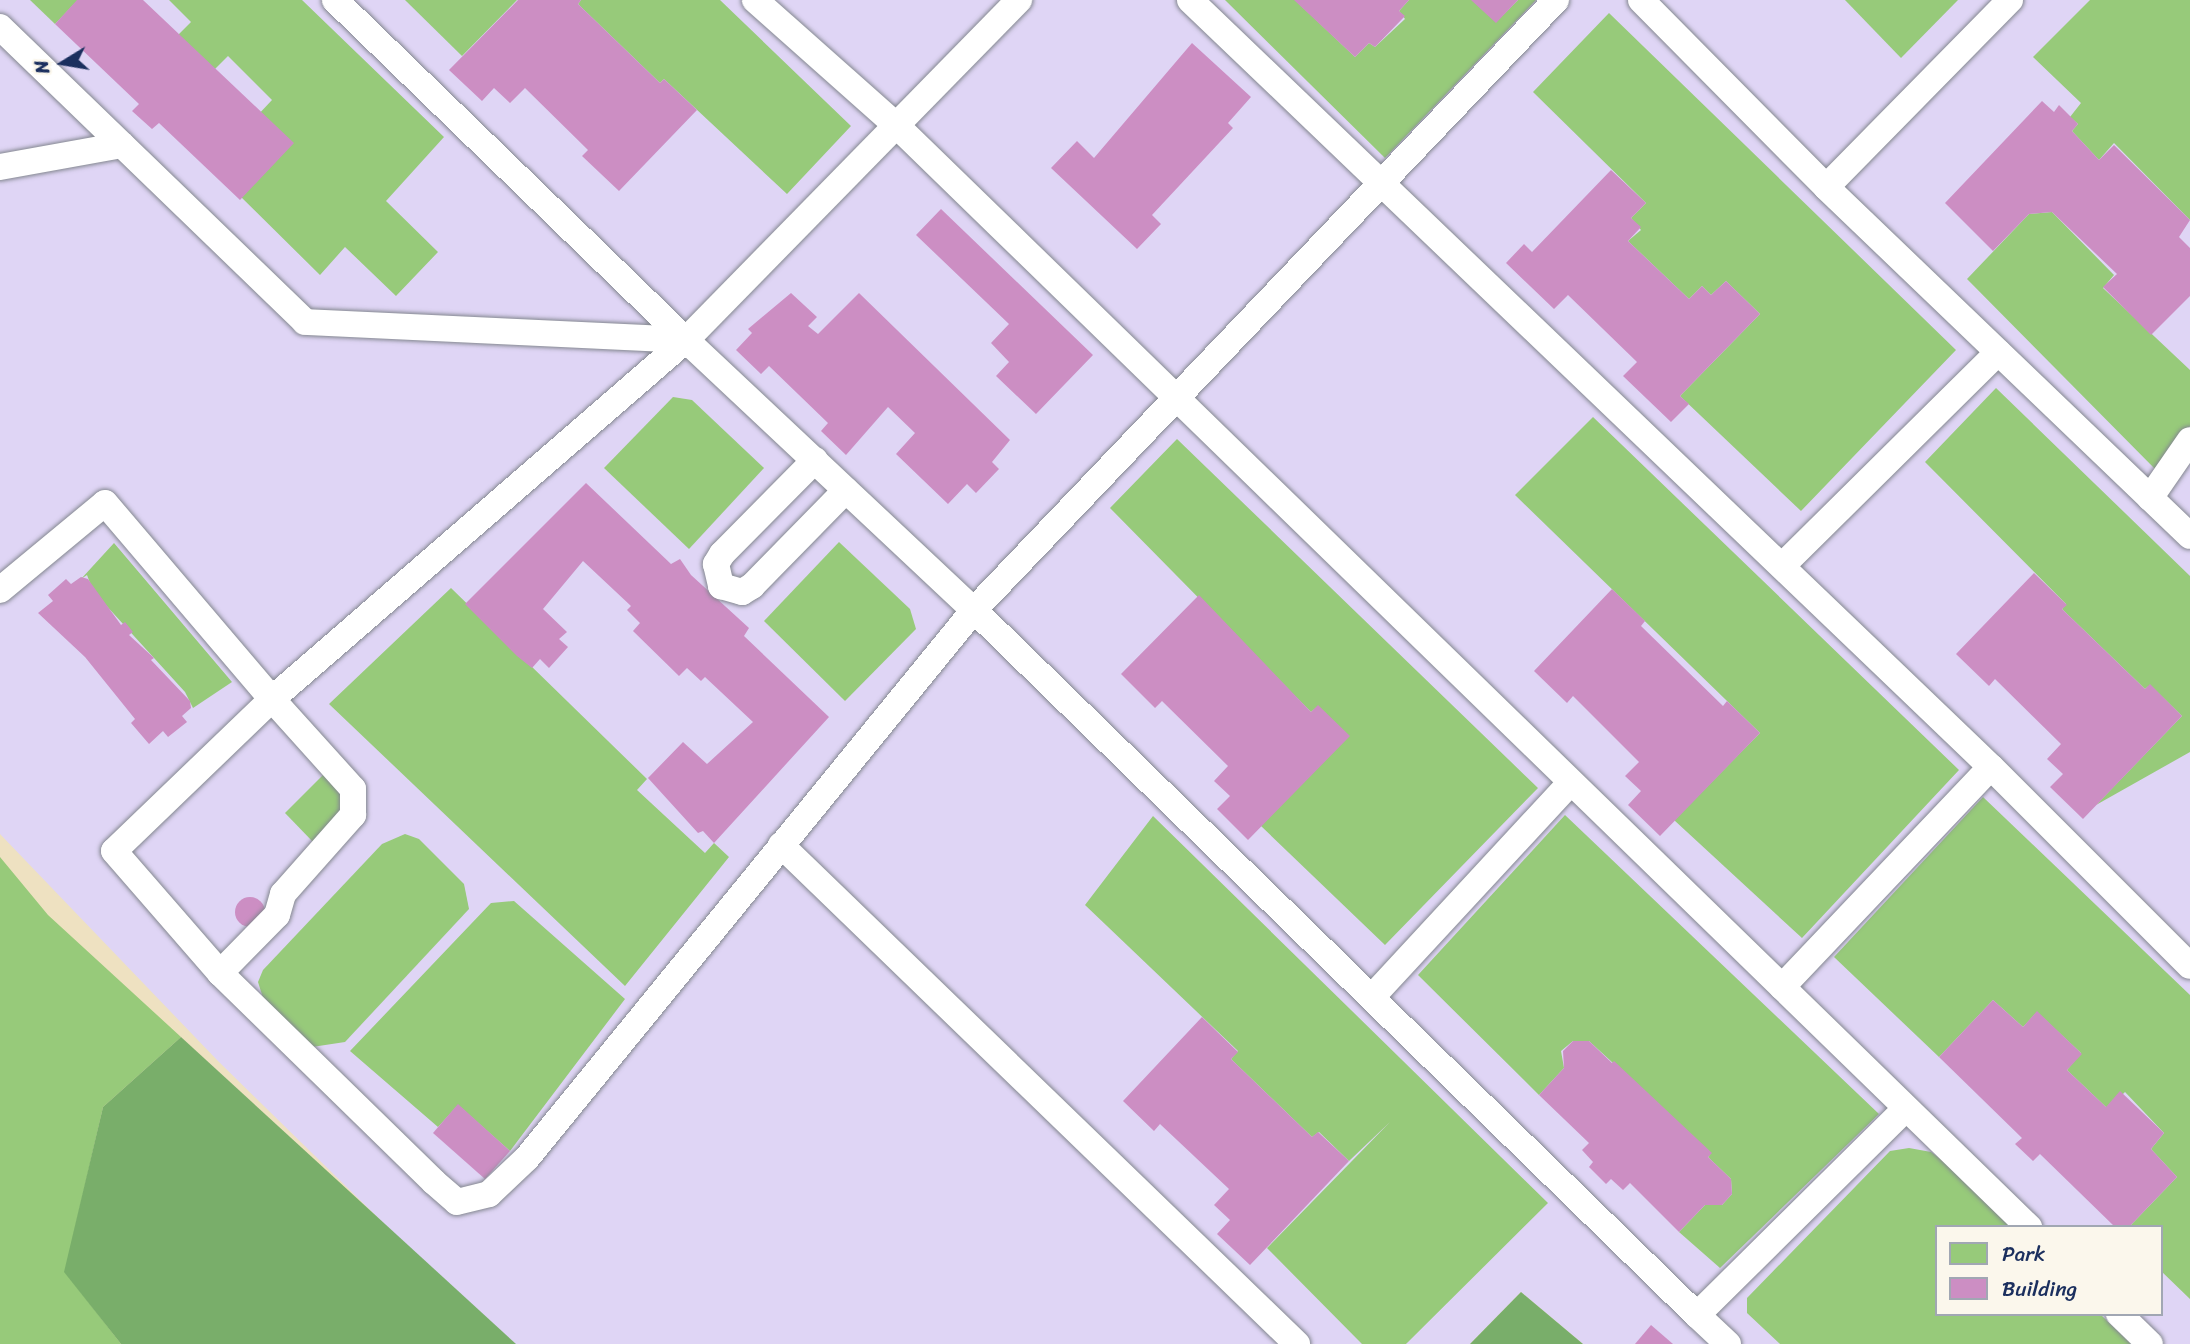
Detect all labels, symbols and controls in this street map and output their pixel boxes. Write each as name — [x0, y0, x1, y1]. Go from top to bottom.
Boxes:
north arrow — [28, 28, 98, 98]
text: N — [24, 57, 59, 77]
legend — [1934, 1225, 2162, 1316]
text: Park — [2002, 1235, 2045, 1273]
text: Building — [2002, 1270, 2077, 1308]

